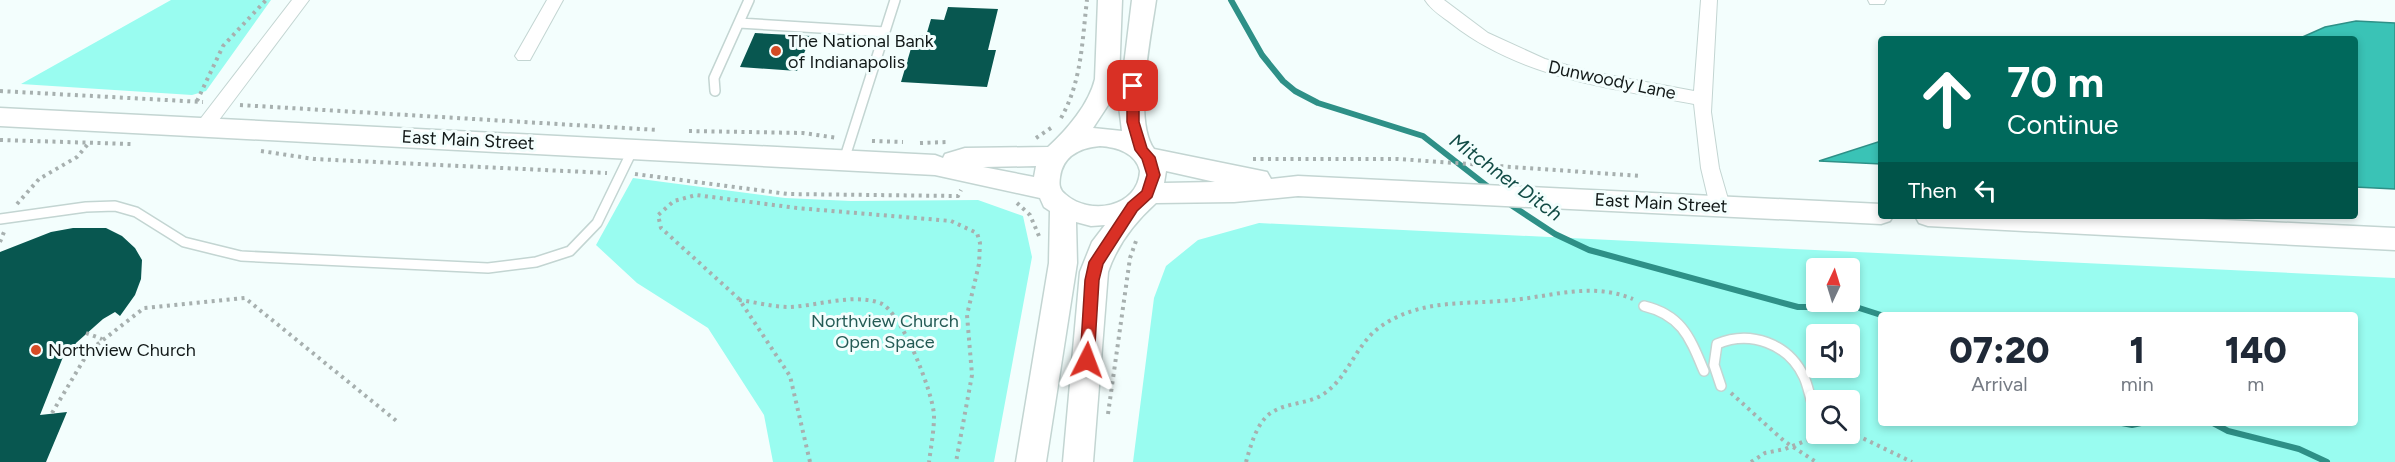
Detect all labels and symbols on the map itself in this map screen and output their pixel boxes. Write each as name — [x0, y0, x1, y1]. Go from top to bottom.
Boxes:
place label: The National Bank of Indianapolis — [788, 30, 934, 73]
marker: The National Bank of Indianapolis — [769, 44, 783, 58]
street label: Dunwoody Lane — [1546, 56, 1678, 104]
pin — [1107, 60, 1158, 111]
street label: East Main Street — [401, 126, 535, 154]
water label: Mitchner Ditch — [1445, 128, 1567, 226]
street label: East Main Street — [1594, 189, 1728, 217]
north arrow — [1806, 258, 1860, 312]
park label: Northview Church Open Space — [811, 310, 959, 353]
position arrow — [1055, 328, 1119, 392]
place label: Northview Church — [48, 339, 196, 361]
marker: Northview Church — [29, 343, 43, 357]

